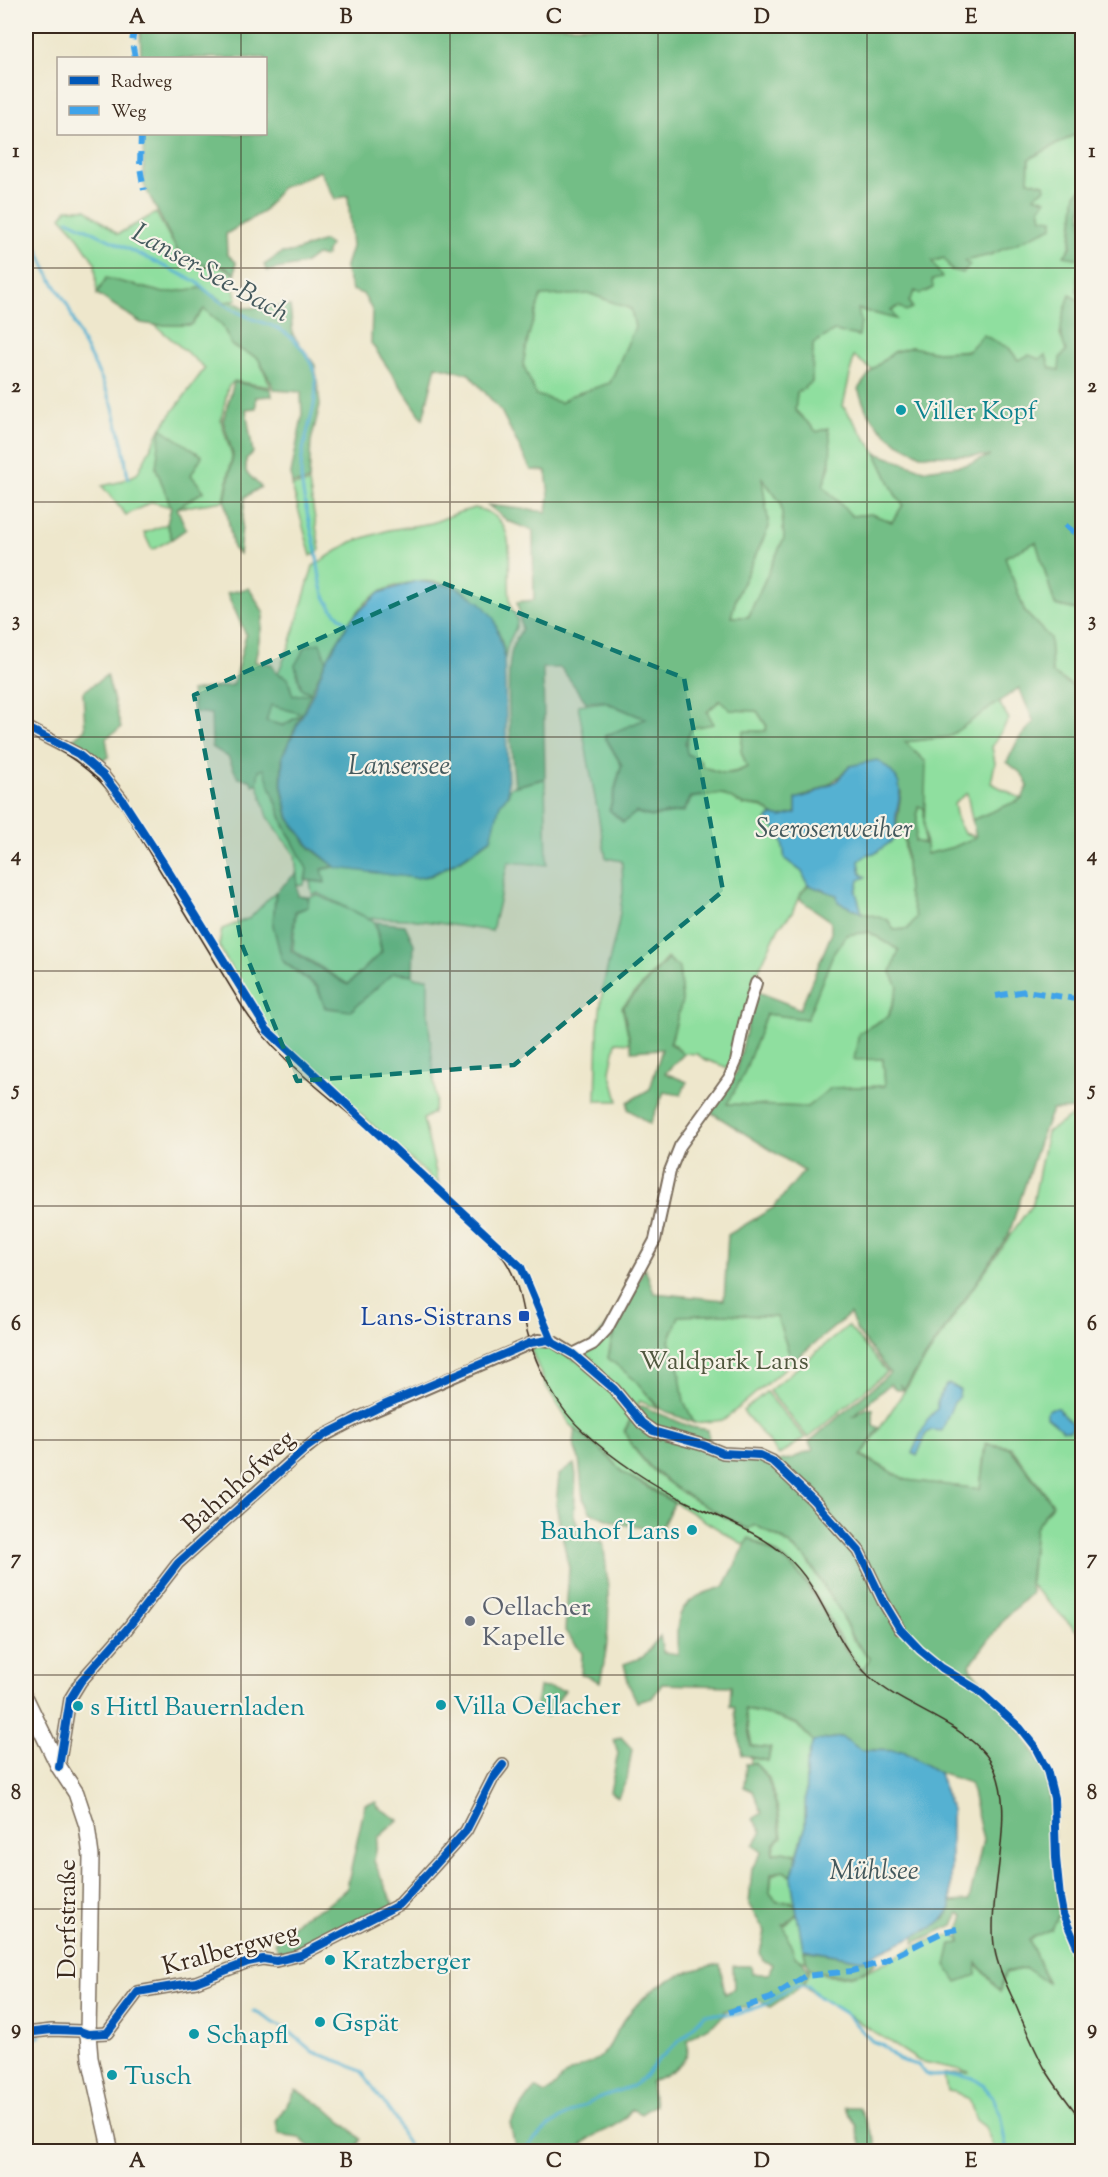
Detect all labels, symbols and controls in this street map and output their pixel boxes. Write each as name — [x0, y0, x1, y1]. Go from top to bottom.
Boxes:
text: A — [129, 4, 146, 33]
text: B — [340, 4, 353, 33]
text: C — [546, 4, 562, 33]
text: D — [754, 4, 770, 33]
text: E — [965, 4, 978, 33]
legend — [57, 57, 267, 135]
text: Radweg — [111, 70, 172, 96]
text: Weg — [111, 100, 147, 126]
text: 1 — [13, 138, 20, 167]
text: 1 — [1089, 138, 1096, 167]
water label: Lanser-See-Bach — [124, 215, 296, 334]
text: 2 — [11, 373, 21, 402]
text: 2 — [1087, 373, 1097, 402]
place label: Viller Kopf — [913, 394, 1038, 431]
marker: Viller Kopf — [894, 403, 908, 417]
text: 3 — [12, 607, 20, 636]
text: 3 — [1088, 607, 1096, 636]
water label: Lansersee — [348, 748, 450, 787]
water label: Seerosenweiher — [755, 811, 913, 850]
text: 4 — [10, 842, 21, 871]
text: 4 — [1086, 842, 1097, 871]
text: 5 — [11, 1076, 20, 1105]
text: 5 — [1087, 1076, 1096, 1105]
place label: Lans-Sistrans — [361, 1300, 512, 1337]
marker: Lans-Sistrans — [517, 1309, 531, 1323]
text: 6 — [11, 1311, 21, 1340]
text: 6 — [1087, 1311, 1097, 1340]
park label: Waldpark Lans — [639, 1344, 809, 1381]
street label: Bahnhofweg — [175, 1422, 304, 1544]
place label: Bauhof Lans — [540, 1514, 680, 1551]
marker: Bauhof Lans — [685, 1523, 699, 1537]
text: 7 — [11, 1545, 22, 1574]
text: 7 — [1087, 1545, 1098, 1574]
place label: Oellacher Kapelle — [482, 1590, 591, 1657]
marker: Oellacher Kapelle — [463, 1614, 477, 1628]
place label: Villa Oellacher — [453, 1689, 621, 1726]
place label: s Hittl Bauernladen — [90, 1690, 305, 1727]
marker: Villa Oellacher — [434, 1698, 448, 1712]
marker: s Hittl Bauernladen — [71, 1699, 85, 1713]
text: 8 — [11, 1780, 21, 1809]
text: 8 — [1087, 1780, 1097, 1809]
water label: Mühlsee — [829, 1853, 919, 1892]
street label: Dorfstraße — [50, 1859, 87, 1979]
street label: Kralbergweg — [158, 1914, 303, 1986]
place label: Kratzberger — [342, 1944, 471, 1981]
marker: Kratzberger — [323, 1953, 337, 1967]
place label: Gspät — [332, 2006, 399, 2043]
text: 9 — [11, 2015, 21, 2044]
marker: Gspät — [313, 2015, 327, 2029]
text: 9 — [1087, 2015, 1097, 2044]
place label: Schapfl — [206, 2018, 289, 2055]
marker: Schapfl — [187, 2027, 201, 2041]
place label: Tusch — [124, 2059, 192, 2096]
marker: Tusch — [105, 2068, 119, 2082]
text: A — [129, 2148, 146, 2177]
text: B — [340, 2148, 353, 2177]
text: C — [546, 2148, 562, 2177]
text: D — [754, 2148, 770, 2177]
text: E — [965, 2148, 978, 2177]

